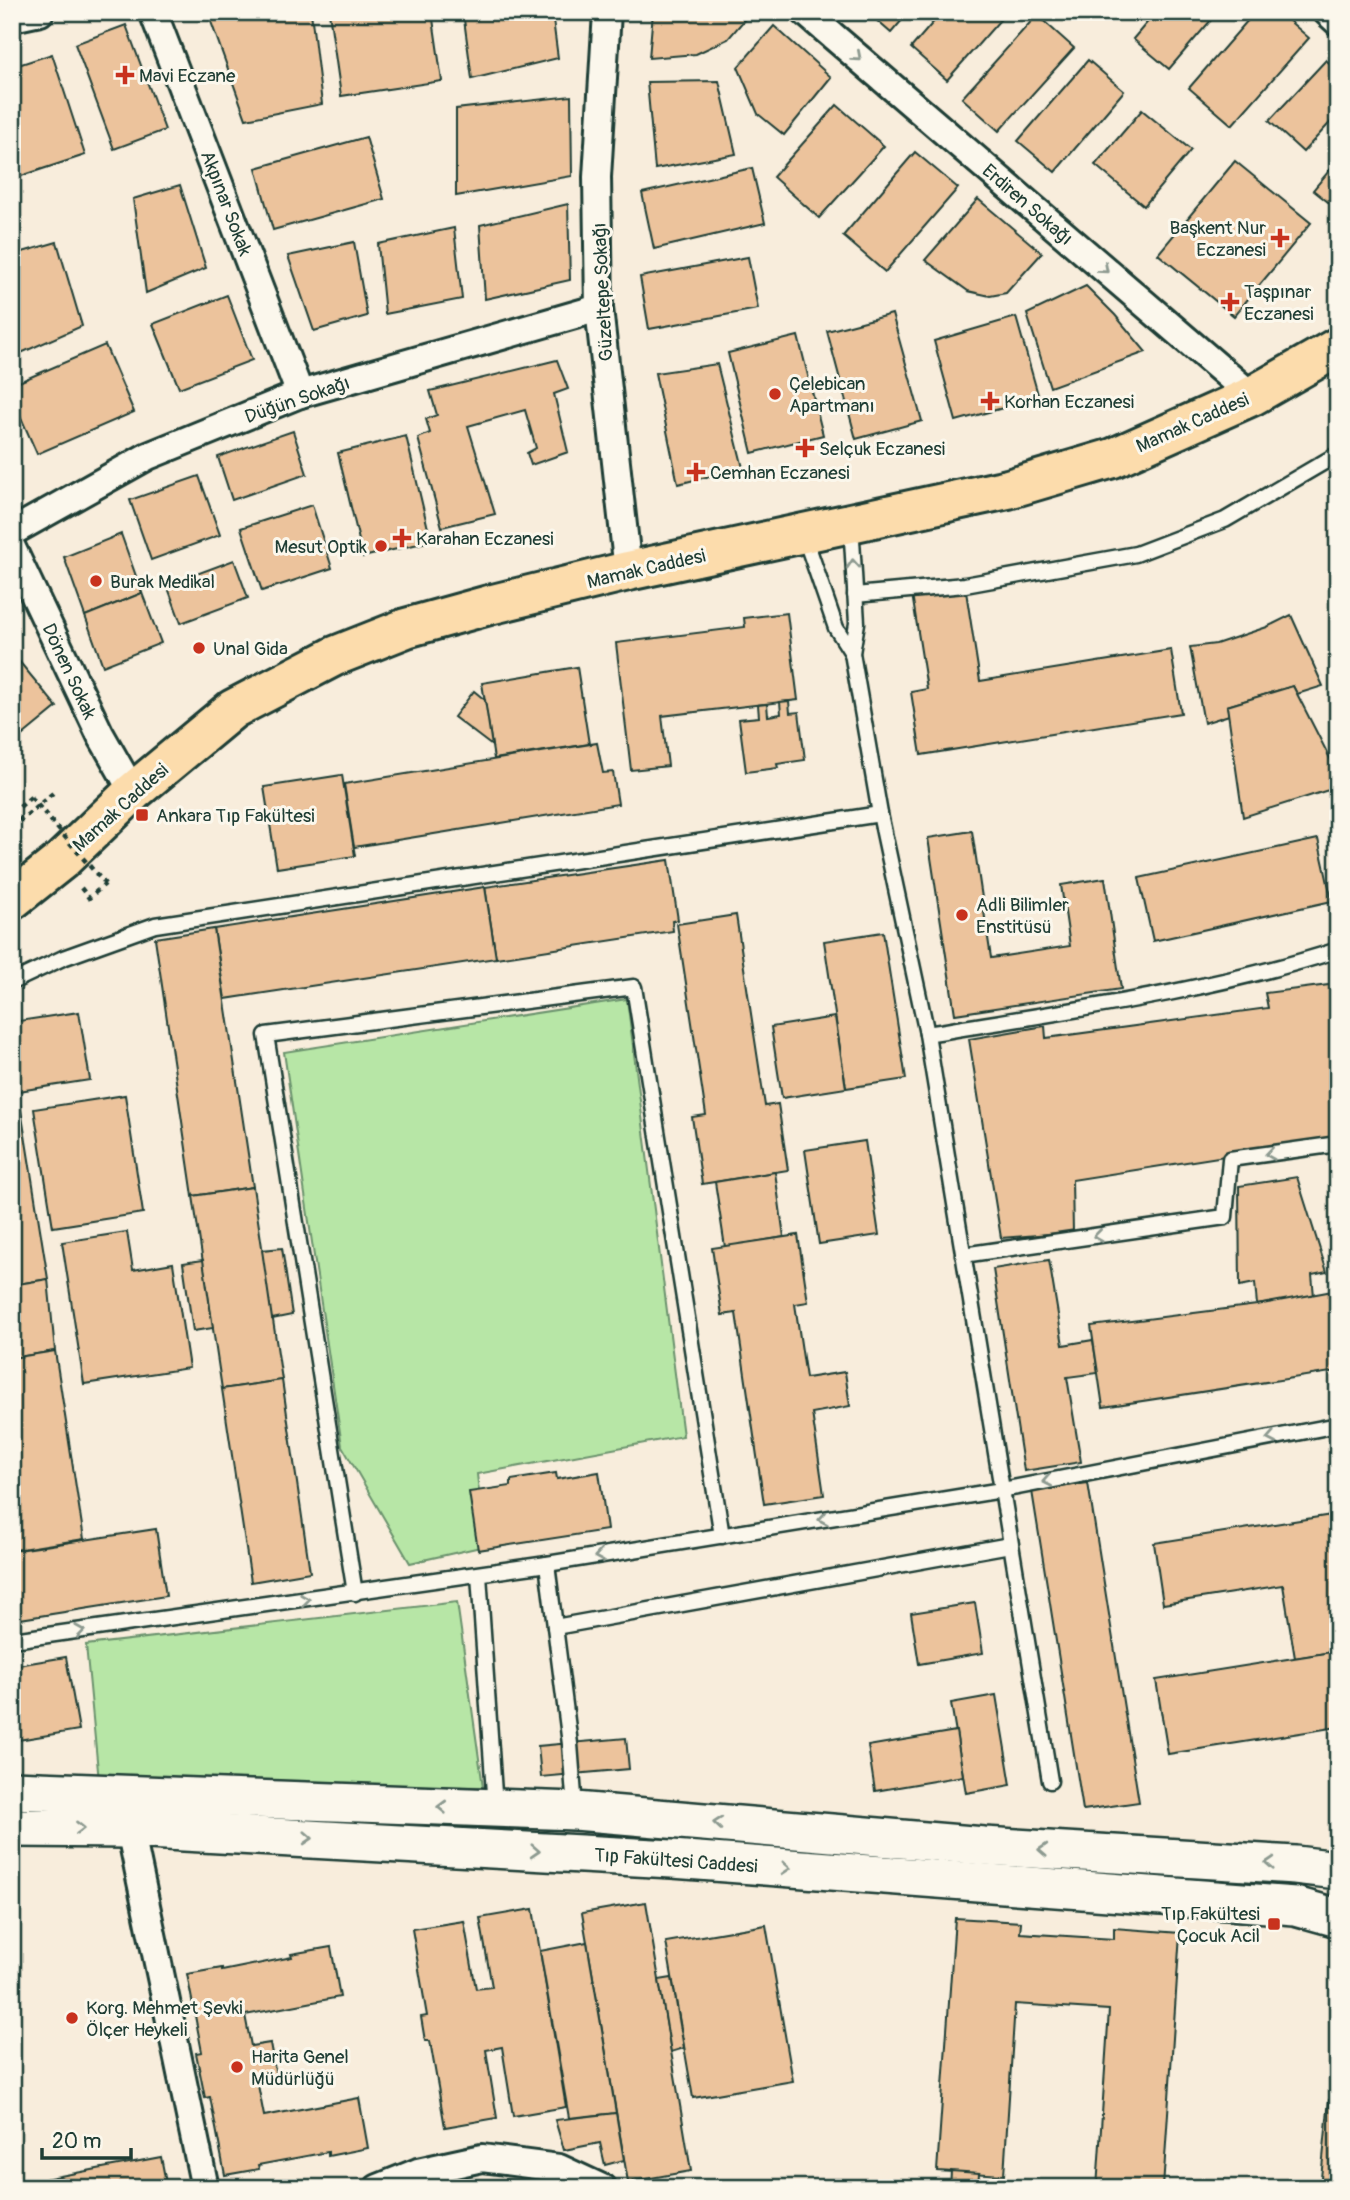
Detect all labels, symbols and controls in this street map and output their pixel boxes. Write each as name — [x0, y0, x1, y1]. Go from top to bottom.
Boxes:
one-way arrow — [848, 49, 861, 61]
place label: Mavi Eczane — [139, 64, 236, 88]
marker: Mavi Eczane — [117, 67, 133, 83]
street label: Akpınar Sokak — [195, 147, 257, 259]
street label: Erdiren Sokağı — [977, 159, 1078, 251]
place label: Başkent Nur Eczanesi — [1169, 216, 1266, 262]
street label: Güzeltepe Sokağı — [587, 222, 619, 362]
marker: Başkent Nur Eczanesi — [1272, 230, 1288, 246]
one-way arrow — [1095, 261, 1108, 273]
place label: Taşpınar Eczanesi — [1244, 280, 1314, 326]
marker: Taşpınar Eczanesi — [1222, 294, 1238, 310]
street label: Düğün Sokağı — [242, 371, 353, 429]
place label: Çelebican Apartmanı — [789, 372, 875, 418]
marker: Çelebican Apartmanı — [767, 386, 783, 402]
street label: Mamak Caddesi — [1132, 387, 1253, 458]
place label: Korhan Eczanesi — [1004, 390, 1134, 414]
marker: Korhan Eczanesi — [982, 393, 998, 409]
place label: Selçuk Eczanesi — [819, 437, 945, 461]
marker: Selçuk Eczanesi — [797, 440, 813, 456]
place label: Cemhan Eczanesi — [710, 461, 850, 485]
marker: Cemhan Eczanesi — [688, 464, 704, 480]
place label: Karahan Eczanesi — [416, 527, 554, 551]
marker: Karahan Eczanesi — [394, 530, 410, 546]
place label: Mesut Optik — [275, 535, 367, 559]
marker: Mesut Optik — [373, 538, 389, 554]
street label: Mamak Caddesi — [585, 544, 708, 594]
one-way arrow — [846, 558, 861, 569]
place label: Burak Medikal — [110, 570, 215, 594]
marker: Burak Medikal — [88, 573, 104, 589]
street label: Dönen Sokak — [36, 620, 102, 723]
place label: Unal Gida — [213, 637, 288, 661]
marker: Unal Gida — [191, 640, 207, 656]
street label: Mamak Caddesi — [68, 758, 174, 857]
place label: Ankara Tıp Fakültesi — [156, 804, 315, 828]
marker: Ankara Tıp Fakültesi — [134, 807, 150, 823]
place label: Adli Bilimler Enstitüsü — [976, 893, 1069, 939]
marker: Adli Bilimler Enstitüsü — [954, 907, 970, 923]
one-way arrow — [1264, 1146, 1276, 1161]
one-way arrow — [1093, 1228, 1104, 1243]
one-way arrow — [1265, 1429, 1277, 1444]
one-way arrow — [1042, 1473, 1054, 1488]
one-way arrow — [817, 1511, 829, 1526]
one-way arrow — [593, 1548, 605, 1563]
one-way arrow — [299, 1592, 311, 1607]
one-way arrow — [74, 1624, 86, 1639]
one-way arrow — [437, 1799, 448, 1814]
one-way arrow — [713, 1816, 724, 1831]
one-way arrow — [76, 1820, 86, 1836]
one-way arrow — [302, 1831, 313, 1846]
one-way arrow — [1037, 1842, 1048, 1857]
street label: Tıp Fakültesi Caddesi — [593, 1843, 758, 1879]
one-way arrow — [530, 1844, 541, 1859]
one-way arrow — [1264, 1856, 1275, 1871]
one-way arrow — [781, 1860, 792, 1875]
place label: Tıp Fakültesi Çocuk Acil — [1161, 1902, 1260, 1948]
marker: Tıp Fakültesi Çocuk Acil — [1266, 1916, 1282, 1932]
place label: Korg. Mehmet Şevki Ölçer Heykeli — [86, 1996, 243, 2042]
marker: Korg. Mehmet Şevki Ölçer Heykeli — [64, 2010, 80, 2026]
place label: Harita Genel Müdürlüğü — [251, 2045, 349, 2091]
marker: Harita Genel Müdürlüğü — [229, 2059, 245, 2075]
scale bar — [42, 2116, 131, 2160]
text: 20 m — [52, 2128, 101, 2155]

